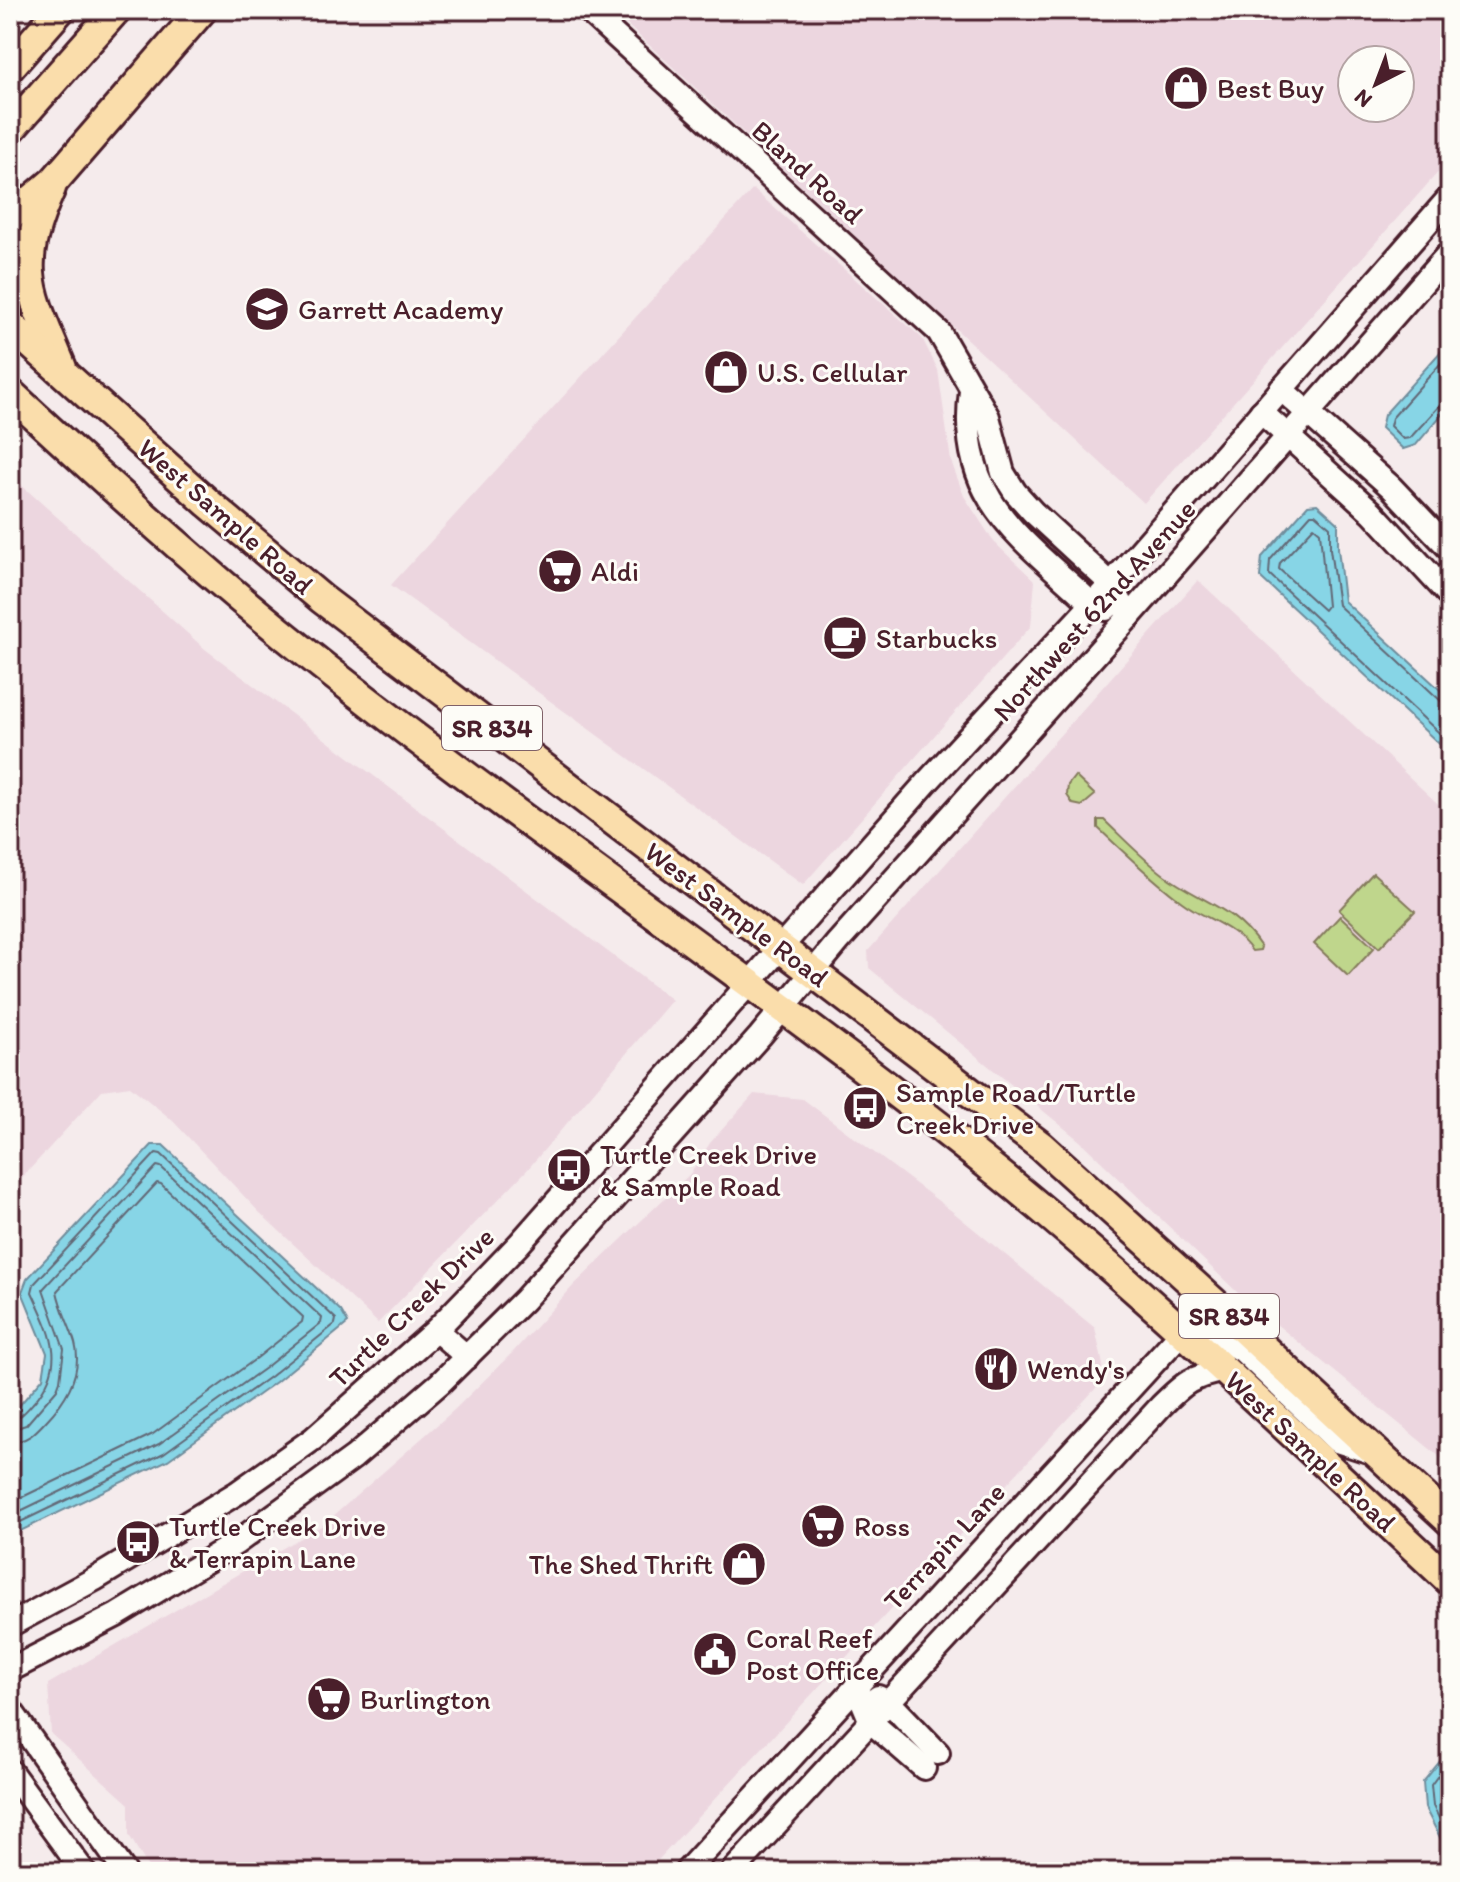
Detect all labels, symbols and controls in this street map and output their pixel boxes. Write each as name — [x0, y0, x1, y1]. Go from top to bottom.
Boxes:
north arrow — [1336, 44, 1416, 124]
shop icon: Best Buy — [1162, 64, 1210, 112]
place label: Best Buy — [1217, 71, 1324, 105]
text: N — [1348, 83, 1378, 113]
street label: Bland Road — [745, 113, 871, 231]
school or university icon: Garrett Academy — [243, 285, 291, 333]
place label: Garrett Academy — [298, 292, 503, 326]
shop icon: U.S. Cellular — [702, 348, 750, 396]
place label: U.S. Cellular — [757, 355, 907, 389]
street label: West Sample Road — [131, 431, 321, 601]
street label: Northwest 62nd Avenue — [985, 492, 1203, 728]
supermarket icon: Aldi — [536, 547, 584, 595]
place label: Aldi — [591, 554, 639, 588]
cafe icon: Starbucks — [821, 614, 869, 662]
place label: Starbucks — [876, 621, 997, 655]
road number: SR 834 — [442, 706, 542, 750]
street label: West Sample Road — [638, 834, 836, 994]
place label: Sample Road/Turtle Creek Drive — [896, 1075, 1136, 1141]
bus stop icon: Sample Road/Turtle Creek Drive — [841, 1084, 889, 1132]
place label: Turtle Creek Drive & Sample Road — [600, 1137, 817, 1203]
bus stop icon: Turtle Creek Drive & Sample Road — [545, 1146, 593, 1194]
street label: Turtle Creek Drive — [321, 1219, 501, 1395]
road number: SR 834 — [1179, 1294, 1279, 1338]
restaurant icon: Wendy's — [972, 1345, 1020, 1393]
place label: Wendy's — [1027, 1352, 1125, 1386]
street label: West Sample Road — [1218, 1363, 1404, 1539]
street label: Terrapin Lane — [876, 1475, 1012, 1617]
supermarket icon: Ross — [799, 1502, 847, 1550]
place label: Turtle Creek Drive & Terrapin Lane — [169, 1509, 386, 1575]
place label: Ross — [854, 1509, 910, 1543]
bus stop icon: Turtle Creek Drive & Terrapin Lane — [114, 1518, 162, 1566]
shop icon: The Shed Thrift — [720, 1540, 768, 1588]
place label: The Shed Thrift — [529, 1547, 713, 1581]
place label: Coral Reef Post Office — [746, 1621, 879, 1687]
public building icon: Coral Reef Post Office — [691, 1630, 739, 1678]
supermarket icon: Burlington — [305, 1675, 353, 1723]
place label: Burlington — [360, 1682, 491, 1716]

